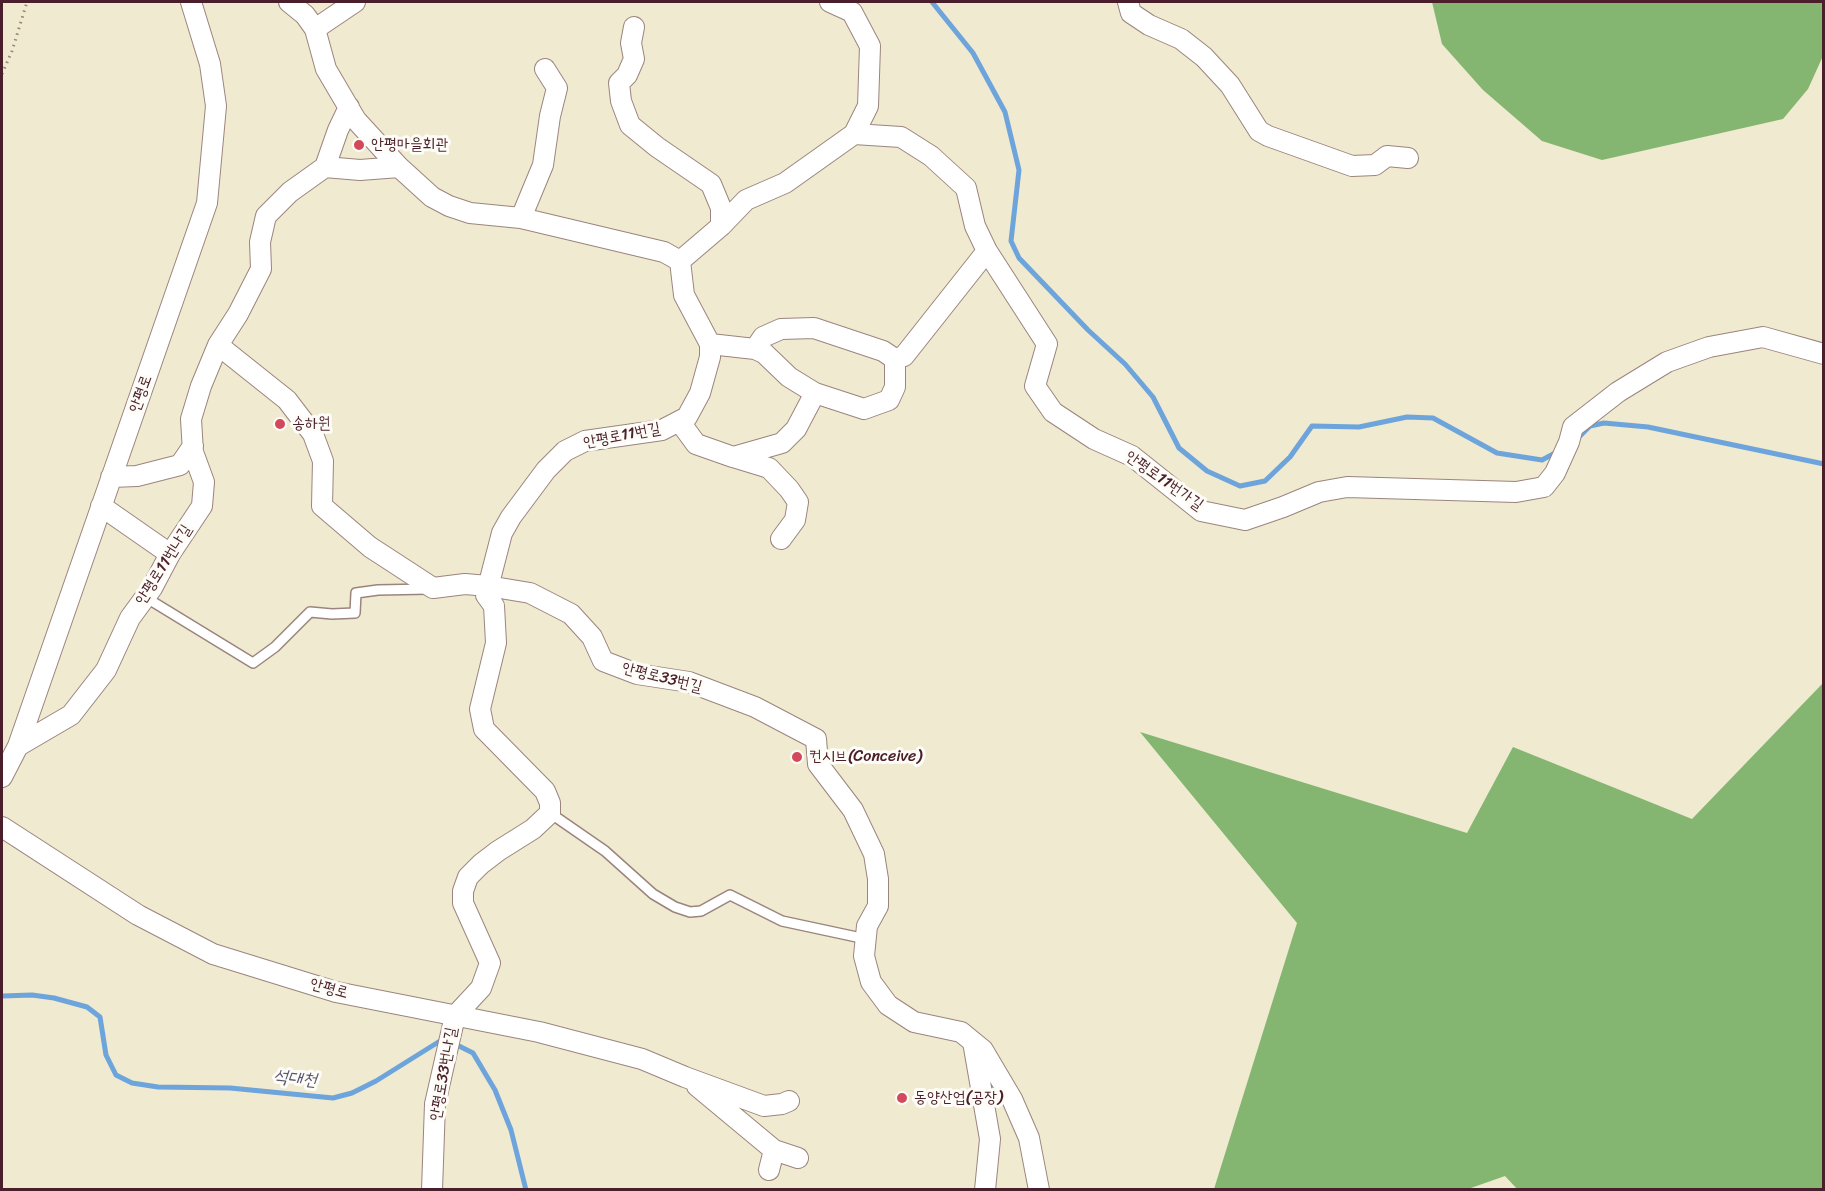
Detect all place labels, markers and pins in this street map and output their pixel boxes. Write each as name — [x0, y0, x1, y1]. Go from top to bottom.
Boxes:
place label: 안평마을회관 — [371, 135, 448, 155]
marker: 안평마을회관 — [352, 138, 366, 152]
place label: 송하원 — [292, 414, 331, 434]
marker: 송하원 — [273, 417, 287, 431]
place label: 컨시브(Conceive) — [809, 747, 922, 767]
marker: 컨시브(Conceive) — [790, 750, 804, 764]
place label: 동양산업(공장) — [914, 1088, 1003, 1108]
marker: 동양산업(공장) — [895, 1091, 909, 1105]

